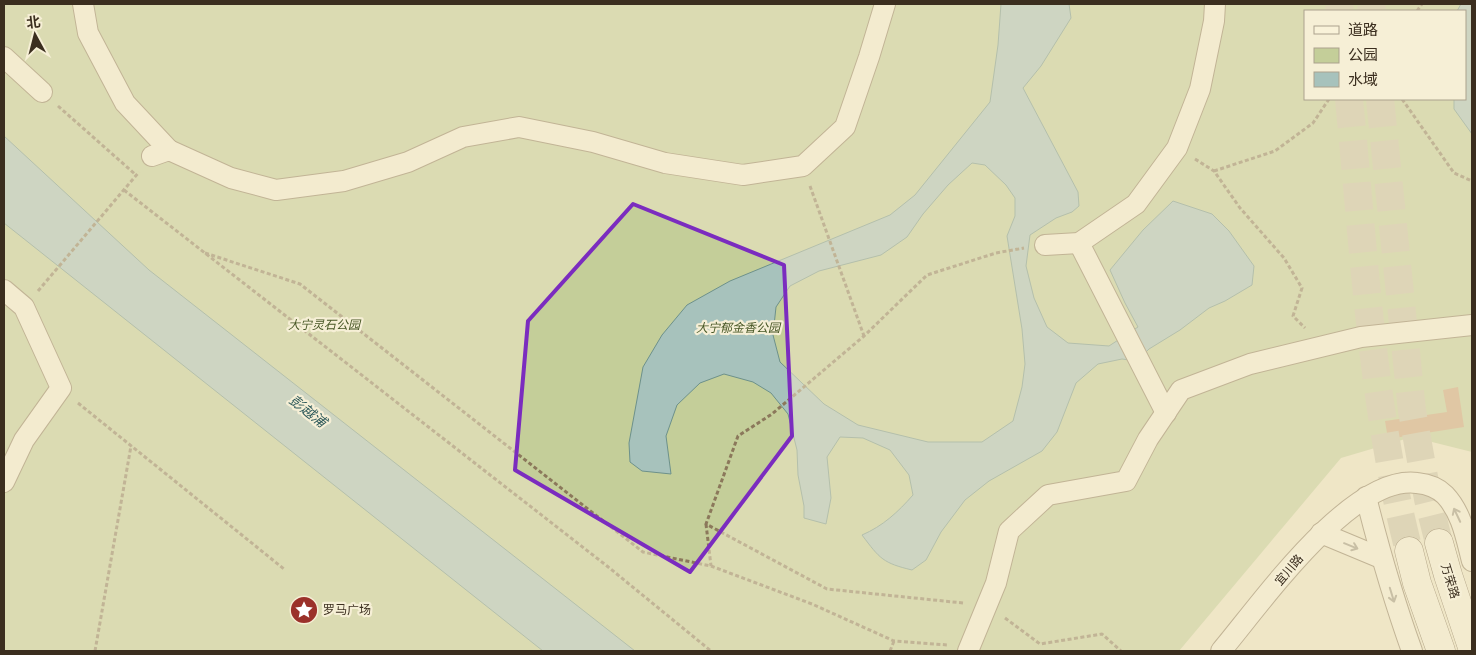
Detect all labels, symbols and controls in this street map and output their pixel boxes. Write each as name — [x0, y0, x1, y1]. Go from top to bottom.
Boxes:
north arrow — [10, 10, 60, 60]
legend — [1304, 10, 1466, 100]
text: 北 — [26, 14, 41, 31]
text: 道路 — [1348, 22, 1378, 38]
text: 公园 — [1348, 47, 1378, 63]
text: 水域 — [1348, 72, 1378, 88]
park label: 大宁灵石公园 — [288, 318, 362, 332]
park label: 大宁郁金香公园 — [696, 321, 782, 335]
water label: 彭越浦 — [287, 393, 330, 431]
one-way arrow — [1452, 507, 1462, 522]
one-way arrow — [1343, 541, 1358, 551]
street label: 宜川路 — [1272, 552, 1306, 588]
street label: 万荣路 — [1438, 562, 1462, 600]
one-way arrow — [1388, 586, 1398, 602]
place icon: 罗马广场 — [289, 595, 319, 625]
place label: 罗马广场 — [323, 603, 371, 617]

